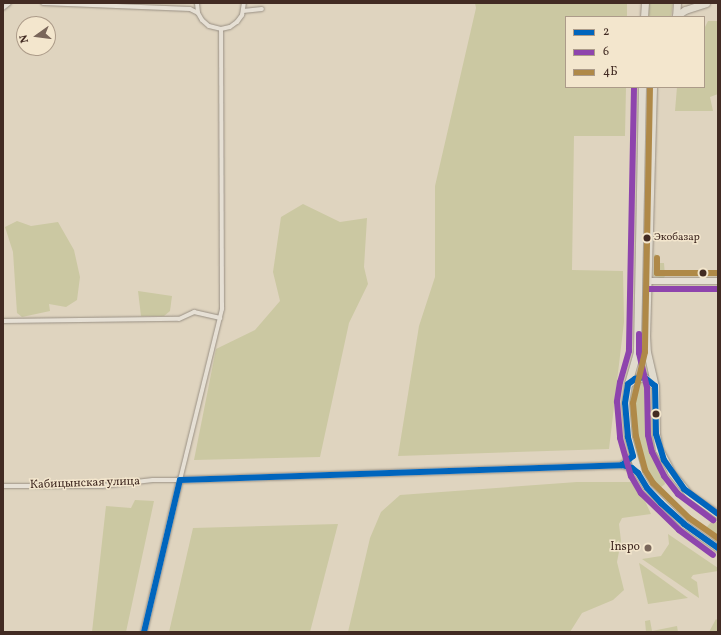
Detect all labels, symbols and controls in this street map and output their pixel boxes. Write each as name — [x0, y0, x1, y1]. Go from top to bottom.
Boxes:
north arrow — [16, 16, 56, 56]
legend — [565, 16, 705, 88]
text: 2 — [603, 24, 609, 40]
text: N — [17, 33, 33, 44]
text: 6 — [603, 44, 609, 60]
text: 4Б — [603, 64, 618, 80]
place label: Экобазар — [654, 231, 700, 245]
marker: Экобазар — [642, 233, 652, 243]
unlabelled marker — [698, 268, 708, 278]
unlabelled marker — [651, 409, 661, 419]
street label: Кабицынская улица — [29, 475, 141, 493]
place label: Inspo — [610, 541, 640, 555]
marker: Inspo — [643, 543, 653, 553]

